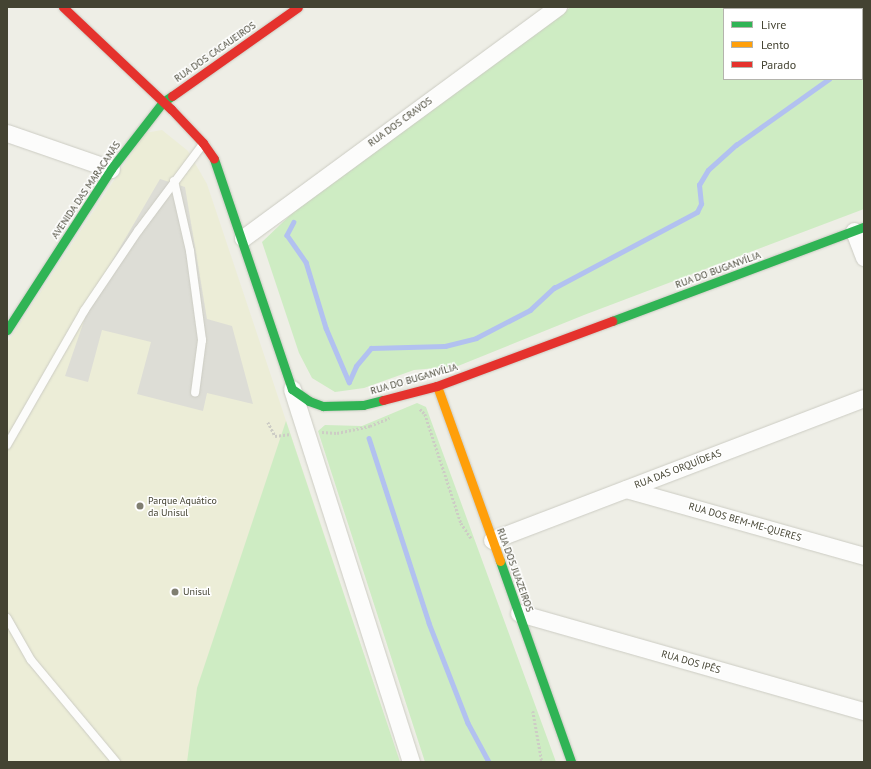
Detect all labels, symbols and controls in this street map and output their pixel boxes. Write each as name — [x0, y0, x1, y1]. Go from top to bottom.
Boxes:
legend — [723, 8, 863, 80]
text: Livre — [761, 17, 786, 32]
street label: RUA DOS CACAUEIROS — [172, 19, 258, 85]
text: Lento — [761, 37, 790, 52]
text: Parado — [761, 57, 796, 72]
street label: RUA DOS CRAVOS — [365, 95, 435, 149]
street label: AVENIDA DAS MARACANÃS — [49, 139, 123, 241]
street label: RUA DO BUGANVÍLIA — [673, 249, 763, 291]
street label: RUA DO BUGANVÍLIA — [369, 361, 459, 397]
street label: RUA DAS ORQUÍDEAS — [633, 447, 723, 491]
place label: Parque Aquático da Unisul — [148, 494, 217, 518]
street label: RUA DOS BEM-ME-QUERES — [687, 500, 803, 544]
marker: Parque Aquático da Unisul — [135, 501, 145, 511]
street label: RUA DOS JUAZEIROS — [494, 526, 536, 614]
place label: Unisul — [183, 586, 210, 598]
marker: Unisul — [170, 587, 180, 597]
street label: RUA DOS IPÊS — [660, 648, 722, 676]

